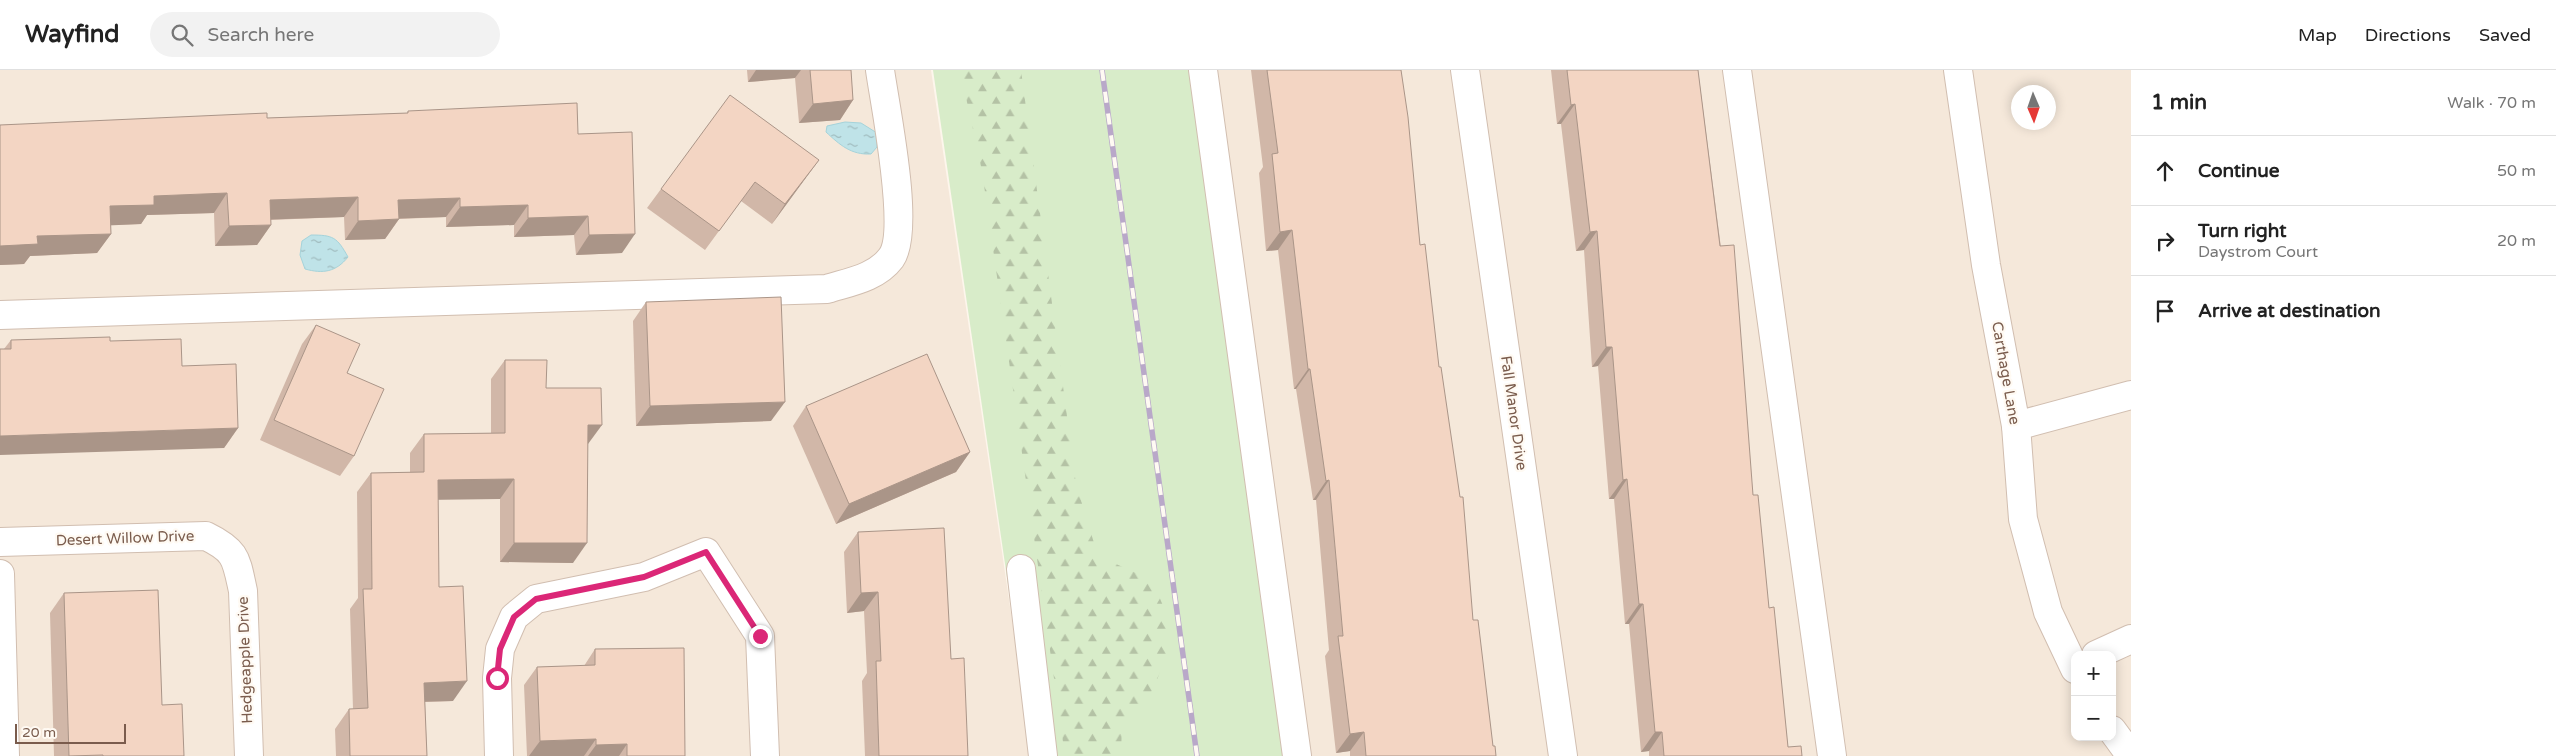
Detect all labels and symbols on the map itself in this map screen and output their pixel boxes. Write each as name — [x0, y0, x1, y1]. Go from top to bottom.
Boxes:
north arrow — [2011, 85, 2056, 130]
street label: Carthage Lane — [1988, 320, 2024, 426]
street label: Fall Manor Drive — [1497, 355, 1531, 471]
street label: Desert Willow Drive — [55, 527, 195, 549]
street label: Hedgeapple Drive — [234, 596, 256, 724]
route end — [749, 625, 772, 648]
route start — [486, 667, 509, 690]
scale bar — [15, 721, 126, 744]

